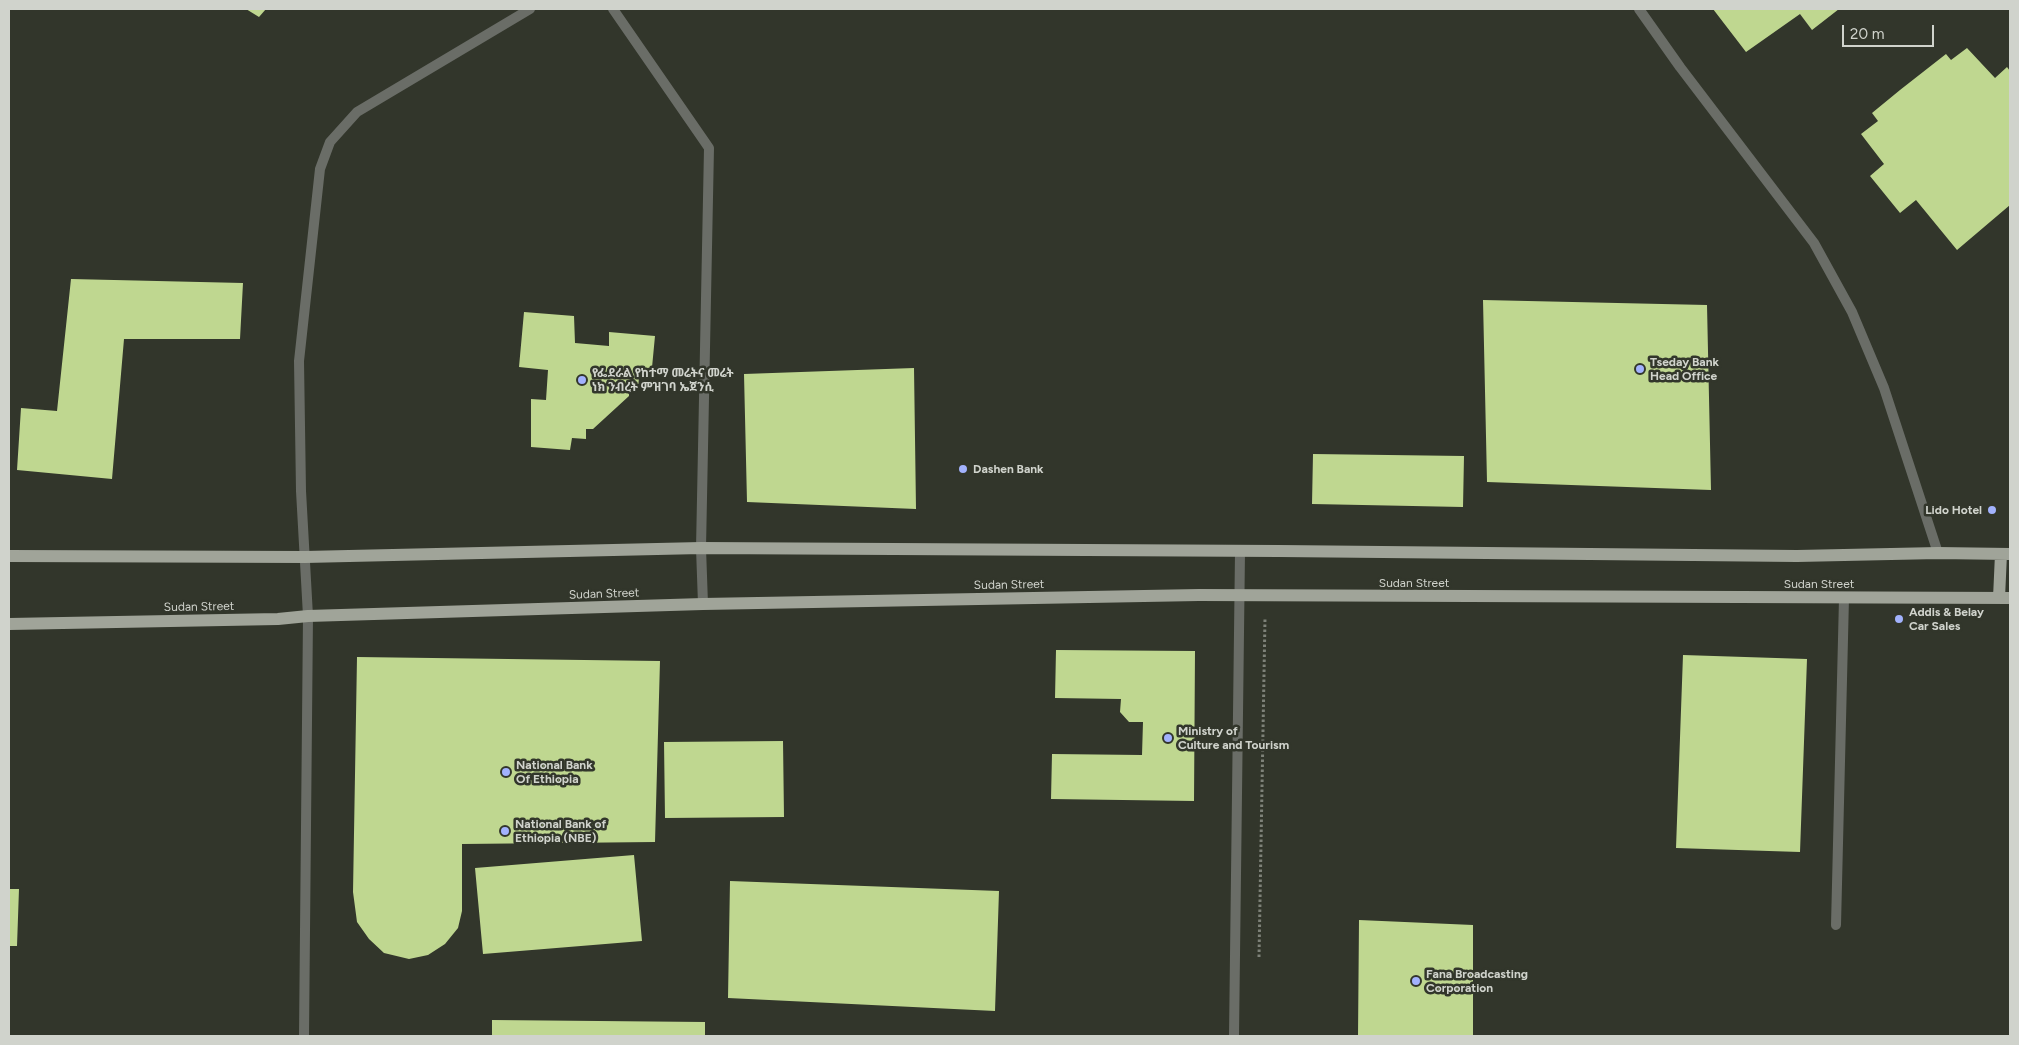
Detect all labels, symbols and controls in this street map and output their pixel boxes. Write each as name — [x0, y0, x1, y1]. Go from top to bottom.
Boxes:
scale bar — [1844, 15, 1936, 47]
text: 20 m — [1850, 25, 1884, 43]
place label: Tseday Bank Head Office — [1650, 355, 1719, 383]
marker: Tseday Bank Head Office — [1634, 363, 1646, 375]
place label: የፌደራል የከተማ መሬትና መሬት ነክ ንብረት ምዝገባ ኤጀንሲ — [592, 366, 734, 394]
marker: የፌደራል የከተማ መሬትና መሬት ነክ ንብረት ምዝገባ ኤጀንሲ — [576, 374, 588, 386]
place label: Dashen Bank — [973, 462, 1044, 476]
marker: Dashen Bank — [957, 463, 969, 475]
place label: Lido Hotel — [1925, 503, 1982, 517]
marker: Lido Hotel — [1986, 504, 1998, 516]
street label: Sudan Street — [1379, 576, 1449, 590]
street label: Sudan Street — [974, 577, 1044, 593]
street label: Sudan Street — [1784, 577, 1854, 591]
street label: Sudan Street — [569, 586, 639, 602]
street label: Sudan Street — [164, 599, 234, 615]
place label: Addis & Belay Car Sales — [1909, 605, 1984, 633]
marker: Addis & Belay Car Sales — [1893, 613, 1905, 625]
place label: Ministry of Culture and Tourism — [1178, 724, 1289, 752]
marker: Ministry of Culture and Tourism — [1162, 732, 1174, 744]
place label: National Bank Of Ethiopia — [516, 758, 593, 786]
marker: National Bank Of Ethiopia — [500, 766, 512, 778]
place label: National Bank of Ethiopia (NBE) — [515, 817, 606, 845]
marker: National Bank of Ethiopia (NBE) — [499, 825, 511, 837]
place label: Fana Broadcasting Corporation — [1426, 967, 1528, 995]
marker: Fana Broadcasting Corporation — [1410, 975, 1422, 987]

